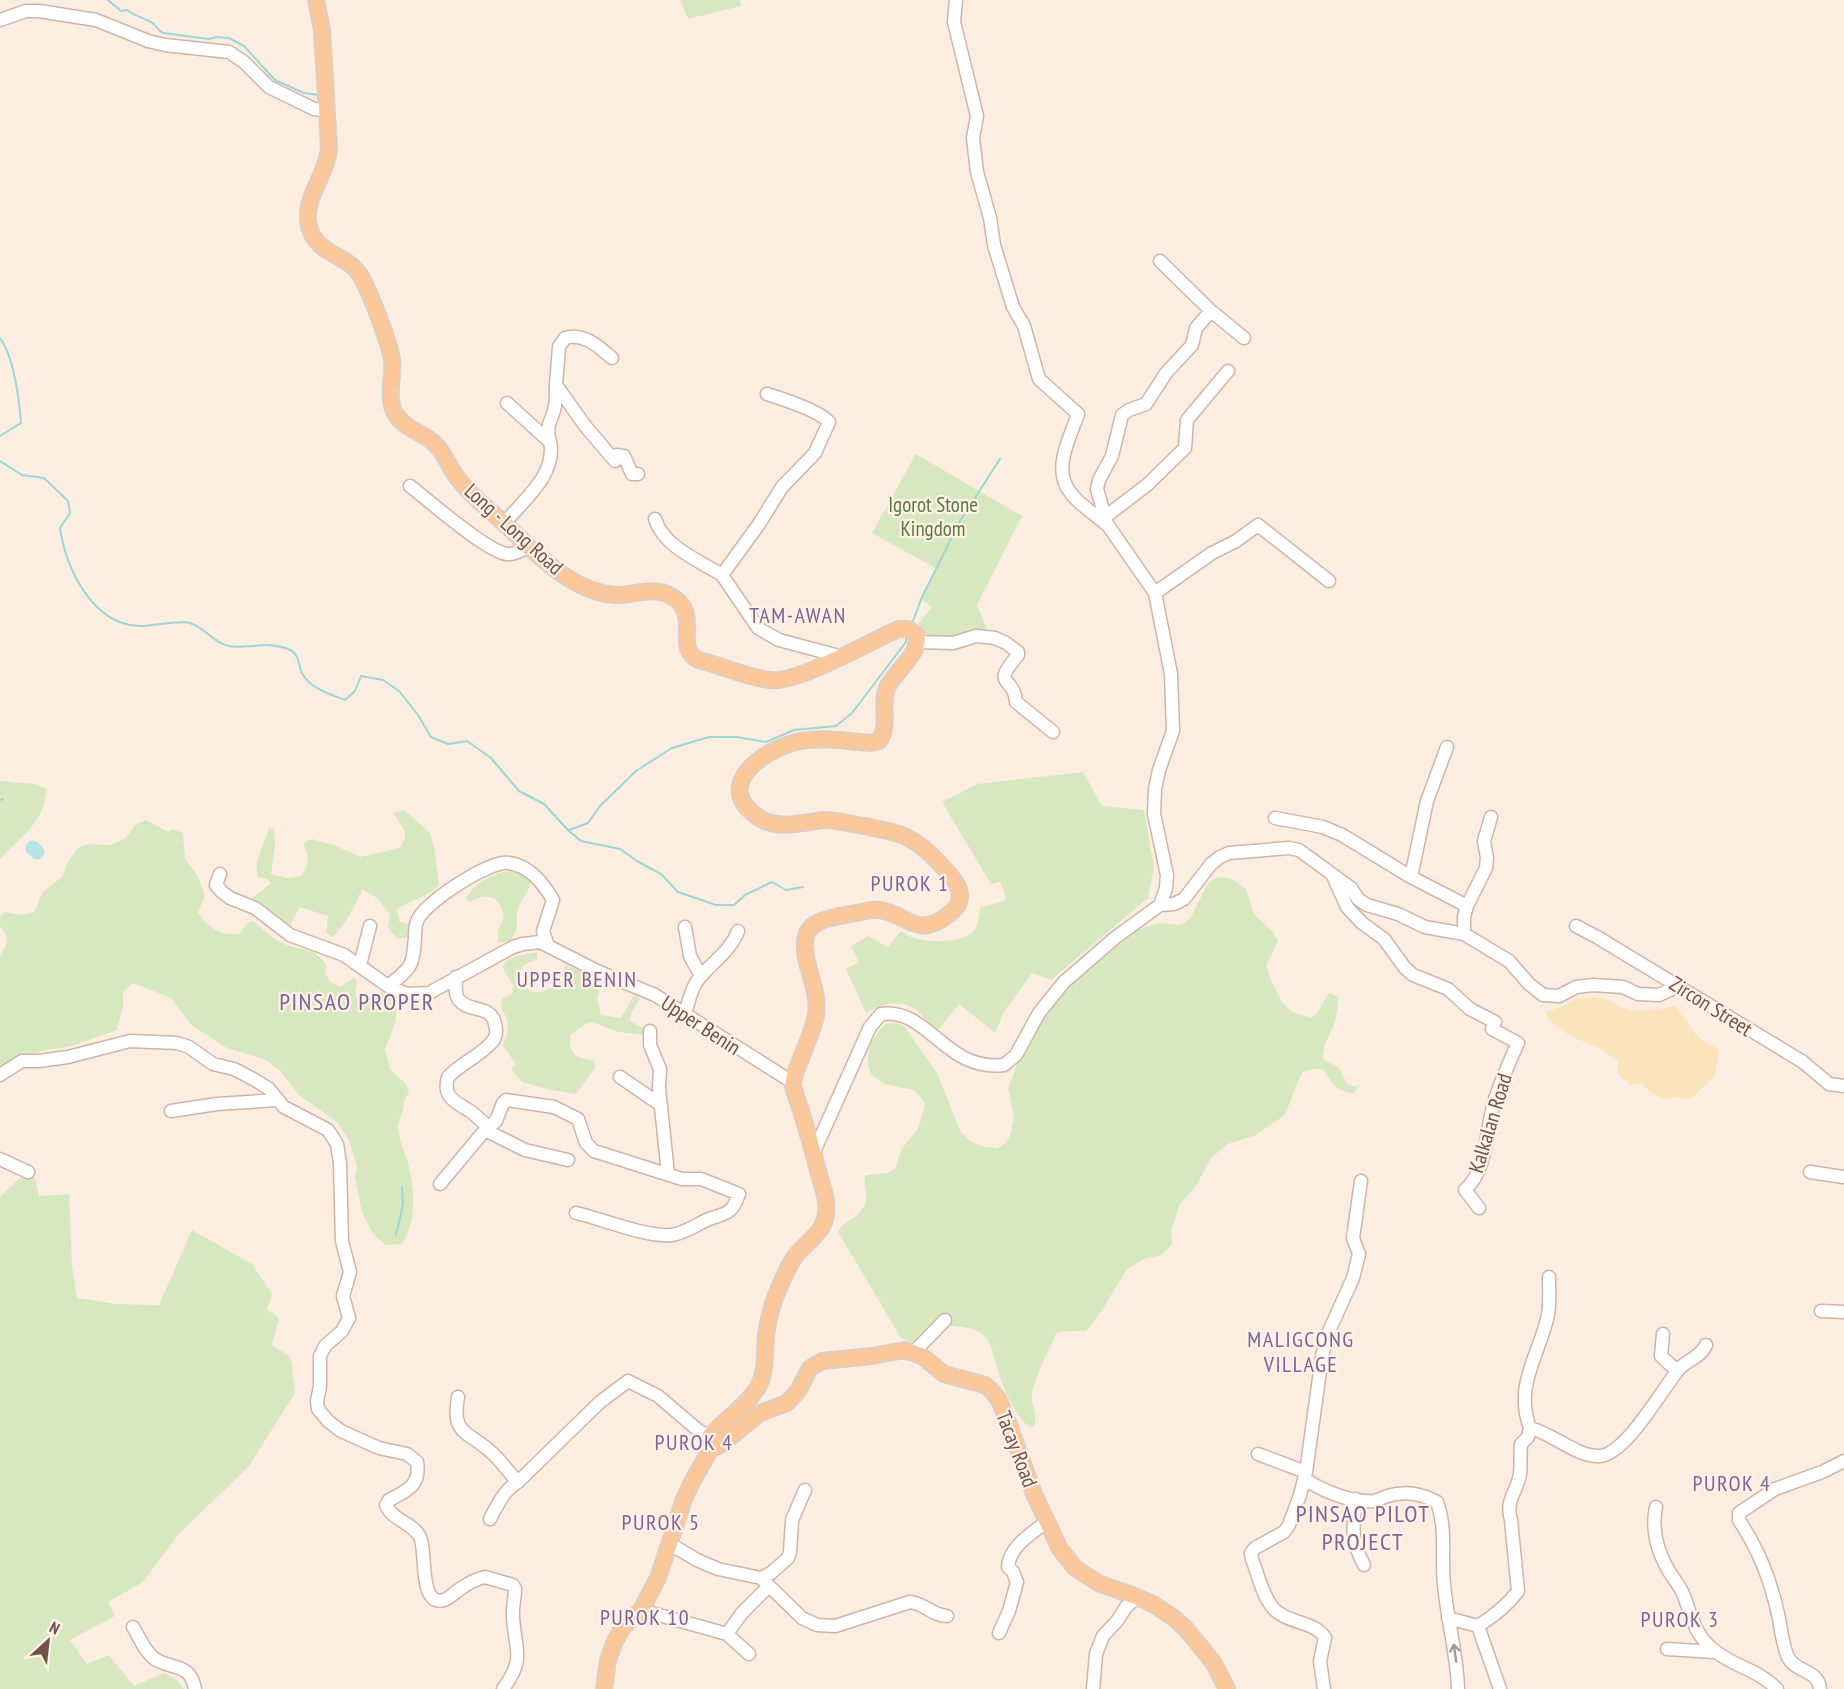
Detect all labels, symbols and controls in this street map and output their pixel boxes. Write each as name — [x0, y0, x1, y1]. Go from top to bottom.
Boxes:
street label: Long - Long Road — [459, 477, 569, 581]
park label: Igorot Stone Kingdom — [888, 491, 978, 542]
district label: TAM-AWAN — [749, 601, 847, 629]
district label: PUROK 1 — [871, 869, 949, 897]
district label: UPPER BENIN — [516, 965, 638, 993]
street label: Zircon Street — [1664, 970, 1758, 1042]
district label: PINSAO PROPER — [279, 986, 435, 1017]
street label: Upper Benin — [656, 989, 746, 1061]
street label: Kalkalan Road — [1462, 1070, 1518, 1176]
district label: MALIGCONG VILLAGE — [1247, 1325, 1355, 1378]
street label: Tacay Road — [990, 1407, 1044, 1491]
district label: PUROK 4 — [655, 1428, 733, 1456]
district label: PUROK 4 — [1693, 1469, 1771, 1497]
district label: PINSAO PILOT PROJECT — [1296, 1498, 1430, 1557]
district label: PUROK 5 — [622, 1508, 700, 1536]
district label: PUROK 10 — [600, 1603, 690, 1631]
district label: PUROK 3 — [1641, 1605, 1719, 1633]
north arrow — [18, 1611, 78, 1671]
text: N — [46, 1617, 63, 1639]
one-way arrow — [1449, 1644, 1460, 1664]

